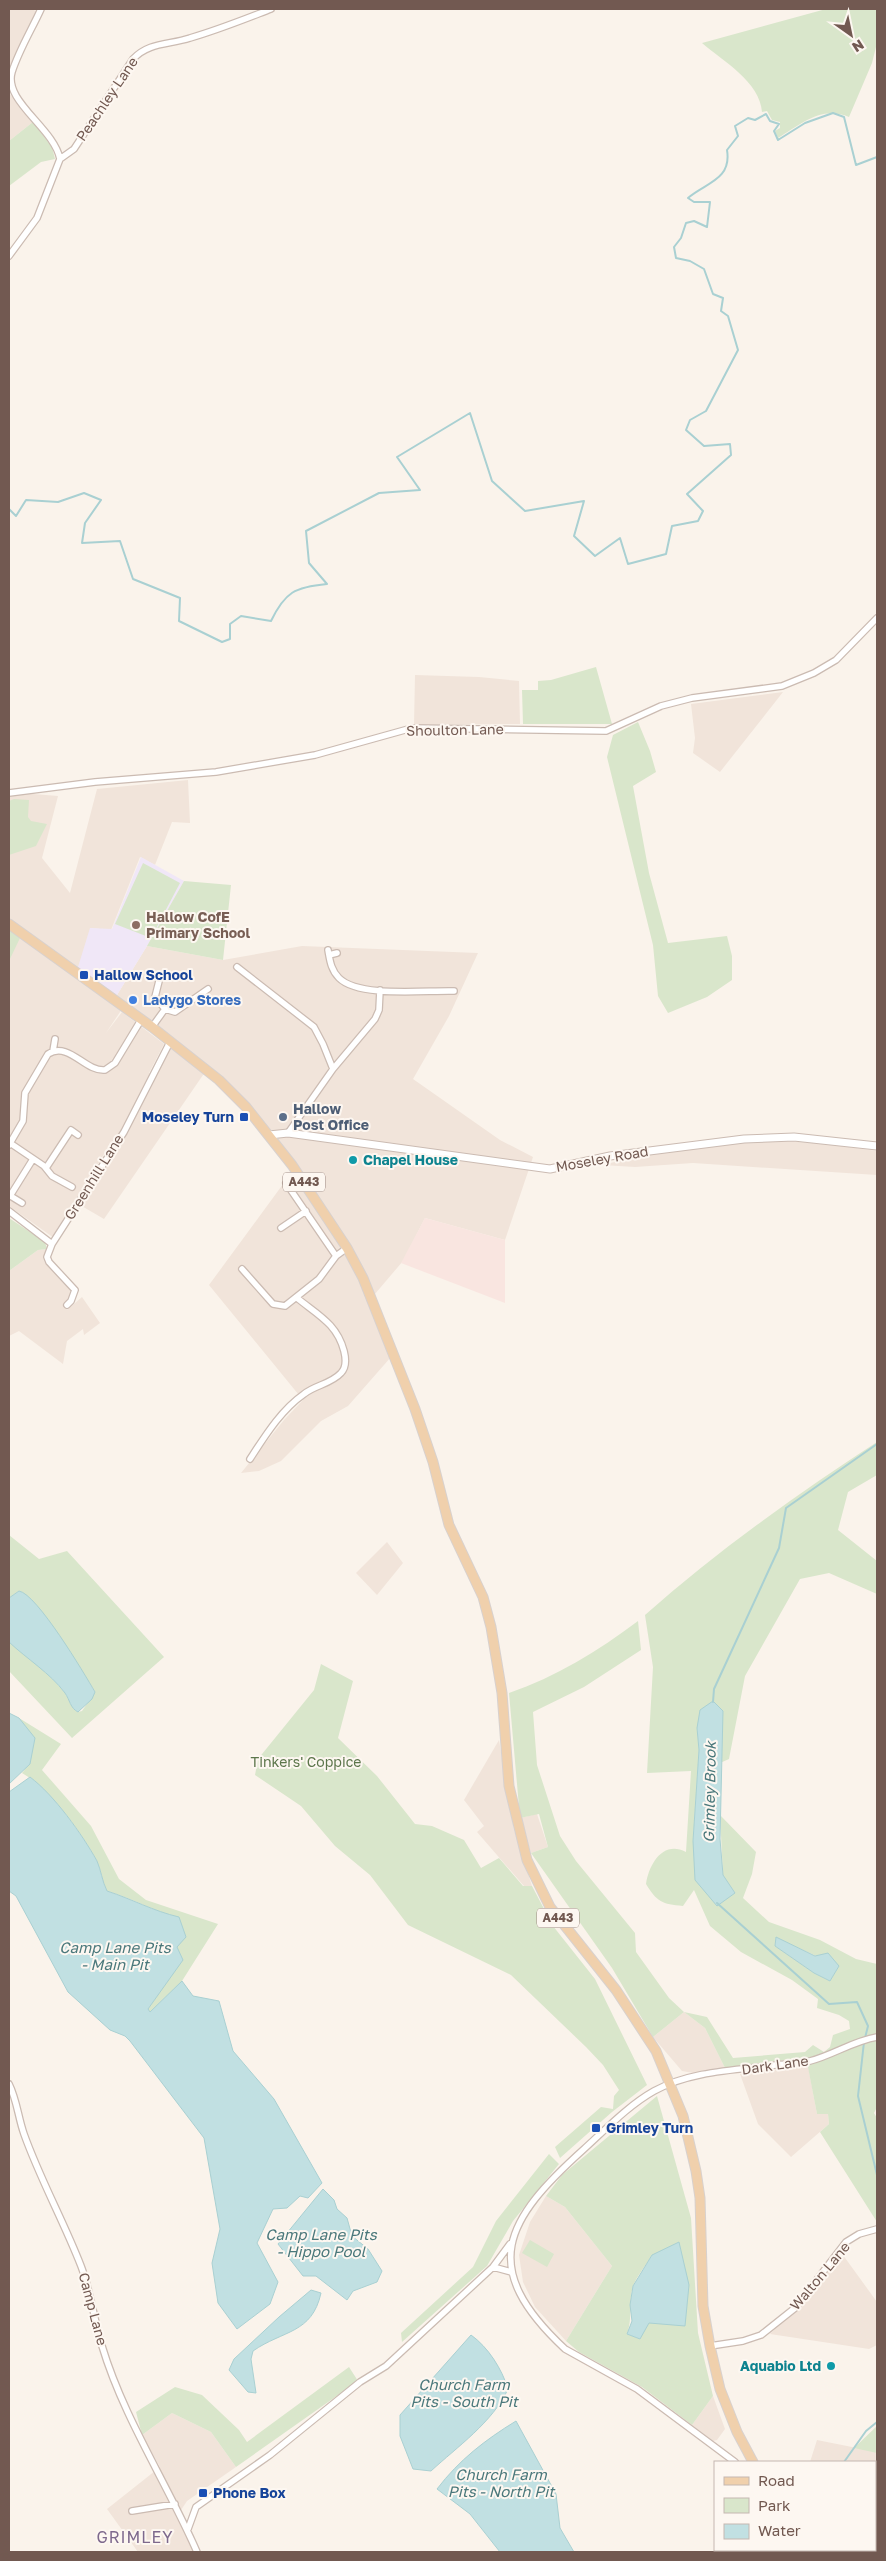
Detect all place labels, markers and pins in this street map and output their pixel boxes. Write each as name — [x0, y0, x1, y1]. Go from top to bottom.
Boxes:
place label: Hallow CofE Primary School — [146, 908, 250, 941]
marker: Hallow CofE Primary School — [130, 919, 142, 931]
place label: Hallow School — [94, 966, 193, 983]
marker: Hallow School — [78, 969, 90, 981]
place label: Ladygo Stores — [143, 991, 241, 1008]
marker: Ladygo Stores — [127, 994, 139, 1006]
place label: Hallow Post Office — [293, 1100, 369, 1133]
place label: Moseley Turn — [142, 1108, 234, 1125]
marker: Moseley Turn — [238, 1111, 250, 1123]
marker: Hallow Post Office — [277, 1111, 289, 1123]
place label: Chapel House — [363, 1151, 458, 1168]
marker: Chapel House — [347, 1154, 359, 1166]
place label: Grimley Turn — [606, 2119, 693, 2136]
marker: Grimley Turn — [590, 2122, 602, 2134]
place label: Aquabio Ltd — [740, 2357, 821, 2374]
marker: Aquabio Ltd — [825, 2360, 837, 2372]
place label: Phone Box — [213, 2484, 286, 2501]
marker: Phone Box — [197, 2487, 209, 2499]

